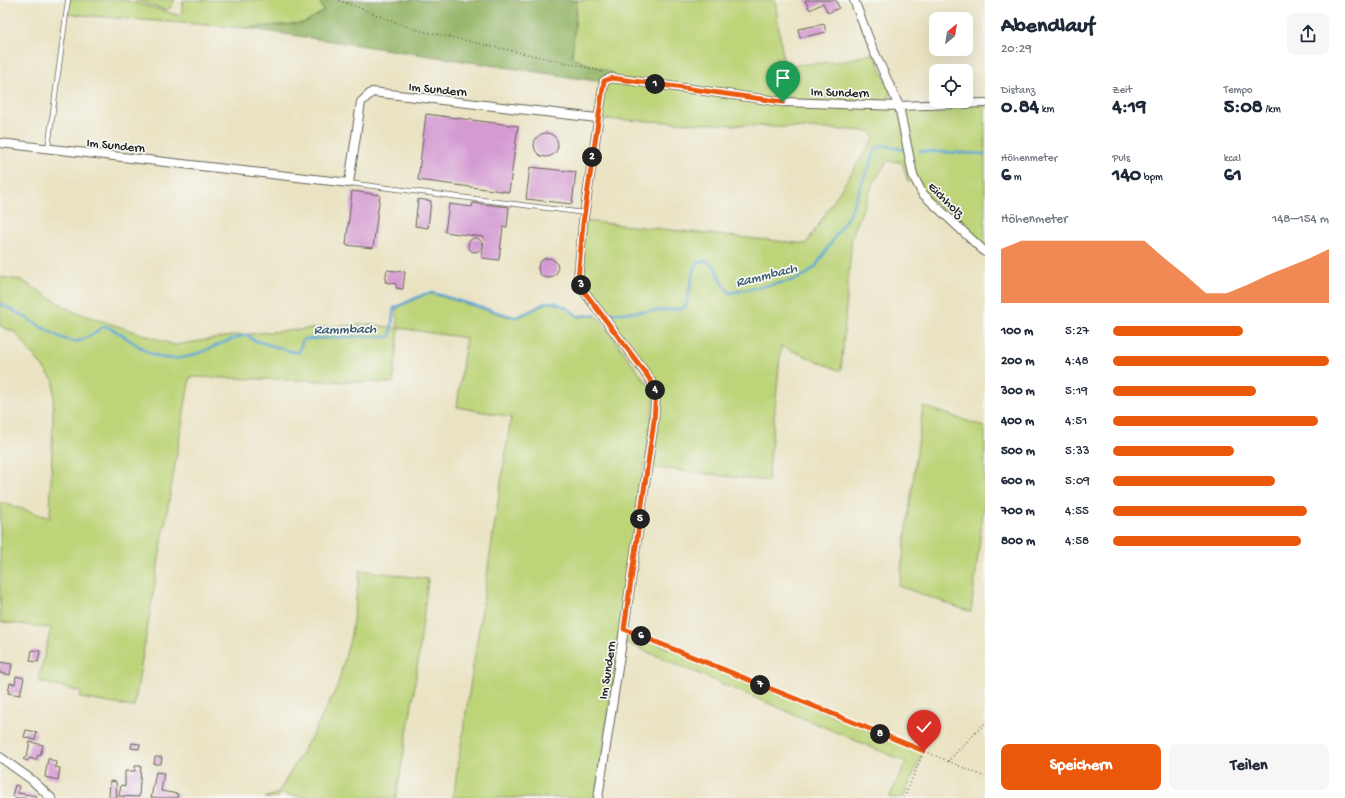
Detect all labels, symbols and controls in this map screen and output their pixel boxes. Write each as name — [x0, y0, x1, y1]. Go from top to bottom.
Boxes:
north arrow — [929, 12, 973, 56]
map controls — [929, 12, 973, 108]
button: share — [1287, 13, 1329, 55]
text: Abendlauf — [1001, 14, 1094, 40]
text: 20:29 — [1001, 42, 1032, 57]
pin — [766, 61, 800, 102]
button: locate — [929, 64, 973, 108]
icon: arrive — [772, 67, 794, 89]
pin: 1 — [645, 74, 665, 94]
text: 1 — [653, 78, 657, 90]
street label: Im Sundern — [408, 80, 469, 101]
street label: Im Sundern — [810, 85, 870, 102]
text: Distanz — [1001, 85, 1035, 97]
text: Zeit — [1112, 85, 1132, 97]
text: Tempo — [1224, 85, 1253, 97]
text: 0.84 — [1001, 97, 1039, 120]
text: 4:19 — [1112, 97, 1146, 120]
text: 5:08 — [1224, 97, 1263, 120]
text: km — [1039, 104, 1054, 116]
text: /km — [1263, 104, 1281, 116]
street label: Im Sundern — [86, 136, 147, 157]
pin: 2 — [582, 147, 602, 167]
text: 2 — [589, 151, 595, 163]
text: Höhenmeter — [1001, 153, 1057, 165]
text: Puls — [1112, 153, 1130, 165]
text: kcal — [1224, 153, 1241, 165]
text: 6 — [1001, 165, 1011, 188]
text: 140 — [1112, 165, 1141, 188]
text: 61 — [1224, 165, 1242, 188]
text: m — [1011, 172, 1022, 184]
text: bpm — [1141, 172, 1163, 184]
street label: Eichholz — [924, 180, 967, 223]
text: Höhenmeter — [1001, 212, 1068, 227]
text: 148–154 m — [1272, 212, 1329, 227]
water label: Rammbach — [734, 261, 799, 292]
pin: 3 — [571, 275, 591, 295]
text: 3 — [578, 279, 584, 291]
water label: Rammbach — [314, 321, 377, 340]
text: 100 m — [1001, 324, 1033, 339]
text: 5:27 — [1065, 324, 1089, 339]
text: 200 m — [1001, 354, 1034, 369]
text: 4:48 — [1065, 354, 1089, 369]
pin: 4 — [645, 380, 665, 400]
text: 4 — [652, 384, 658, 396]
text: 300 m — [1001, 384, 1035, 399]
text: 5:19 — [1065, 384, 1088, 399]
text: 400 m — [1001, 414, 1034, 429]
text: 4:51 — [1065, 414, 1087, 429]
text: 500 m — [1001, 444, 1035, 459]
text: 5:33 — [1065, 444, 1089, 459]
text: 600 m — [1001, 474, 1035, 489]
text: 5:09 — [1065, 474, 1090, 489]
text: 700 m — [1001, 504, 1035, 519]
text: 4:55 — [1065, 504, 1089, 519]
pin: 5 — [630, 509, 650, 529]
text: 5 — [637, 513, 643, 525]
text: 800 m — [1001, 534, 1035, 549]
text: 4:58 — [1065, 534, 1089, 549]
pin: 6 — [631, 626, 651, 646]
text: 6 — [638, 630, 644, 642]
street label: Im Sundern — [596, 639, 621, 701]
pin: 7 — [750, 675, 770, 695]
text: 7 — [757, 679, 763, 691]
pin — [907, 710, 941, 751]
icon: check — [913, 716, 935, 738]
pin: 8 — [870, 724, 890, 744]
text: 8 — [877, 728, 883, 740]
button: Speichern — [1001, 744, 1161, 790]
button: Teilen — [1169, 744, 1329, 790]

